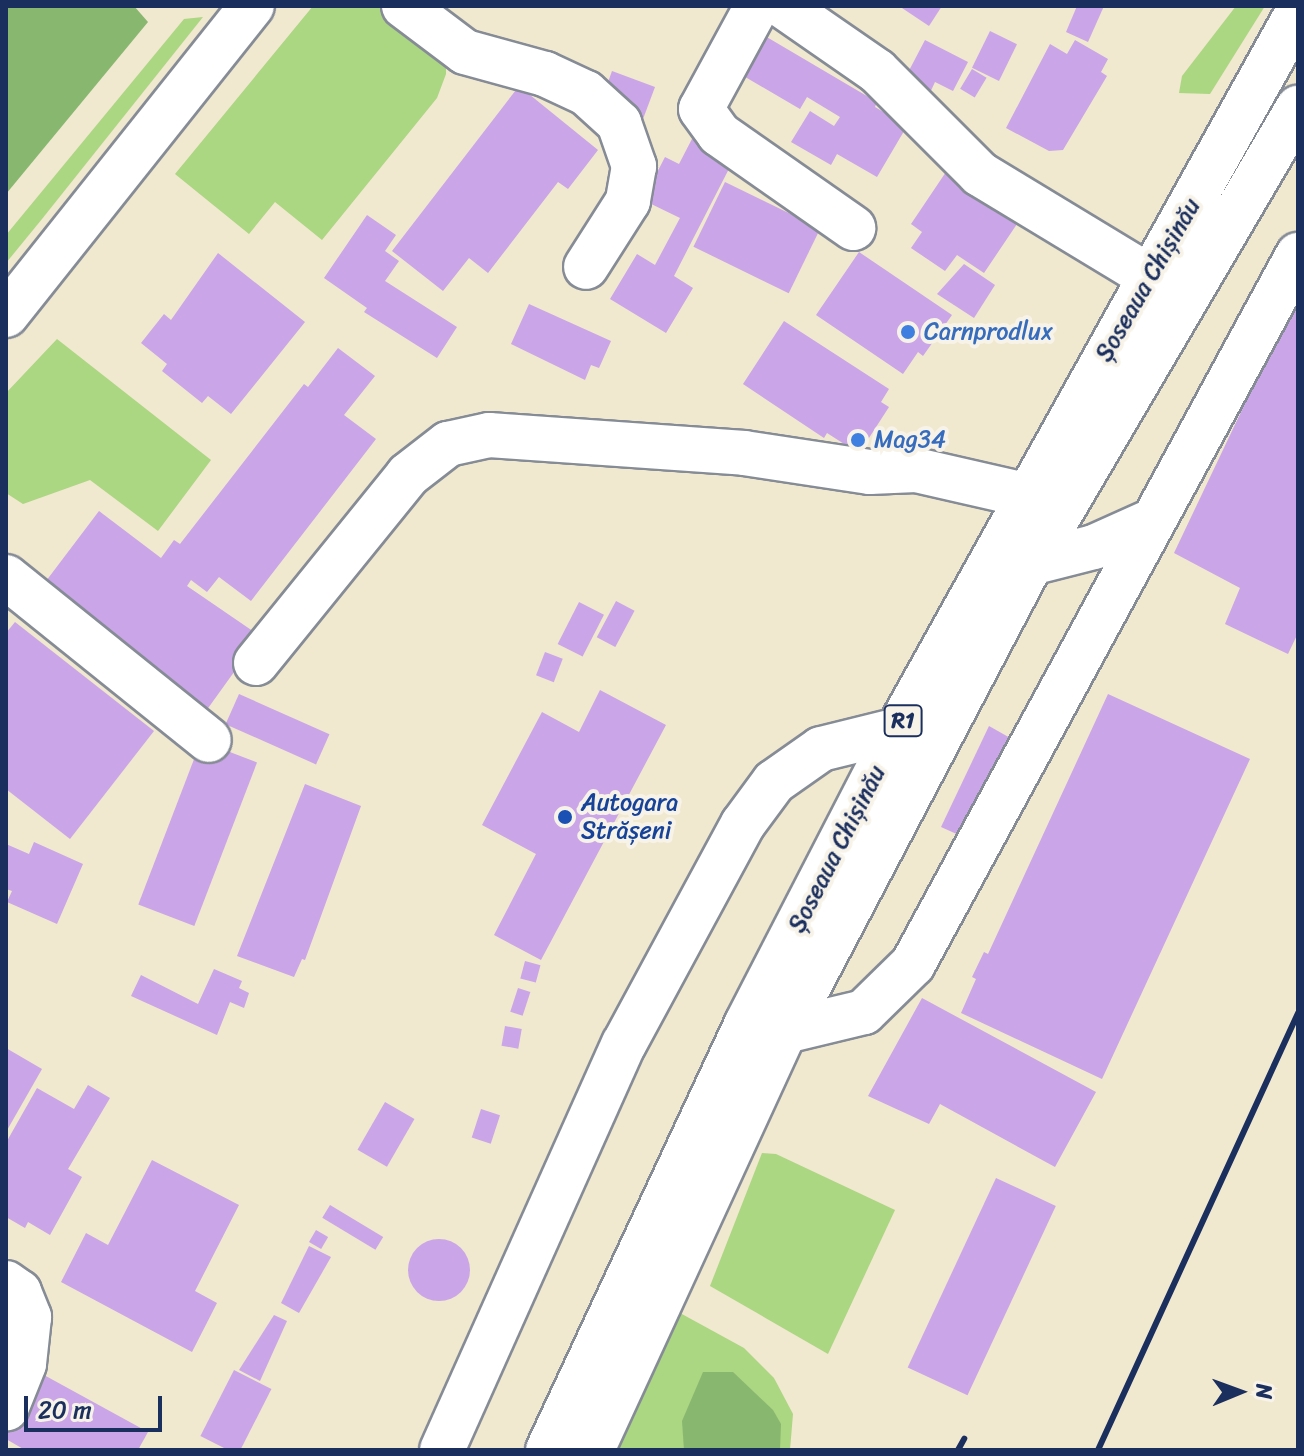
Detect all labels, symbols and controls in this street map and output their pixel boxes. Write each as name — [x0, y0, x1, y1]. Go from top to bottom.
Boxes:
street label: Șoseaua Chișinău — [1090, 193, 1206, 367]
place label: Carnprodlux — [924, 318, 1053, 346]
marker: Carnprodlux — [899, 323, 917, 341]
place label: Mag34 — [874, 426, 946, 454]
marker: Mag34 — [849, 431, 867, 449]
road number: R1 — [883, 703, 923, 739]
street label: Șoseaua Chișinău — [783, 761, 891, 937]
place label: Autogara Strășeni — [581, 789, 678, 845]
marker: Autogara Strășeni — [556, 808, 574, 826]
north arrow — [1200, 1352, 1280, 1432]
scale bar — [28, 1380, 166, 1430]
text: N — [1245, 1384, 1284, 1400]
text: 20 m — [38, 1389, 92, 1431]

